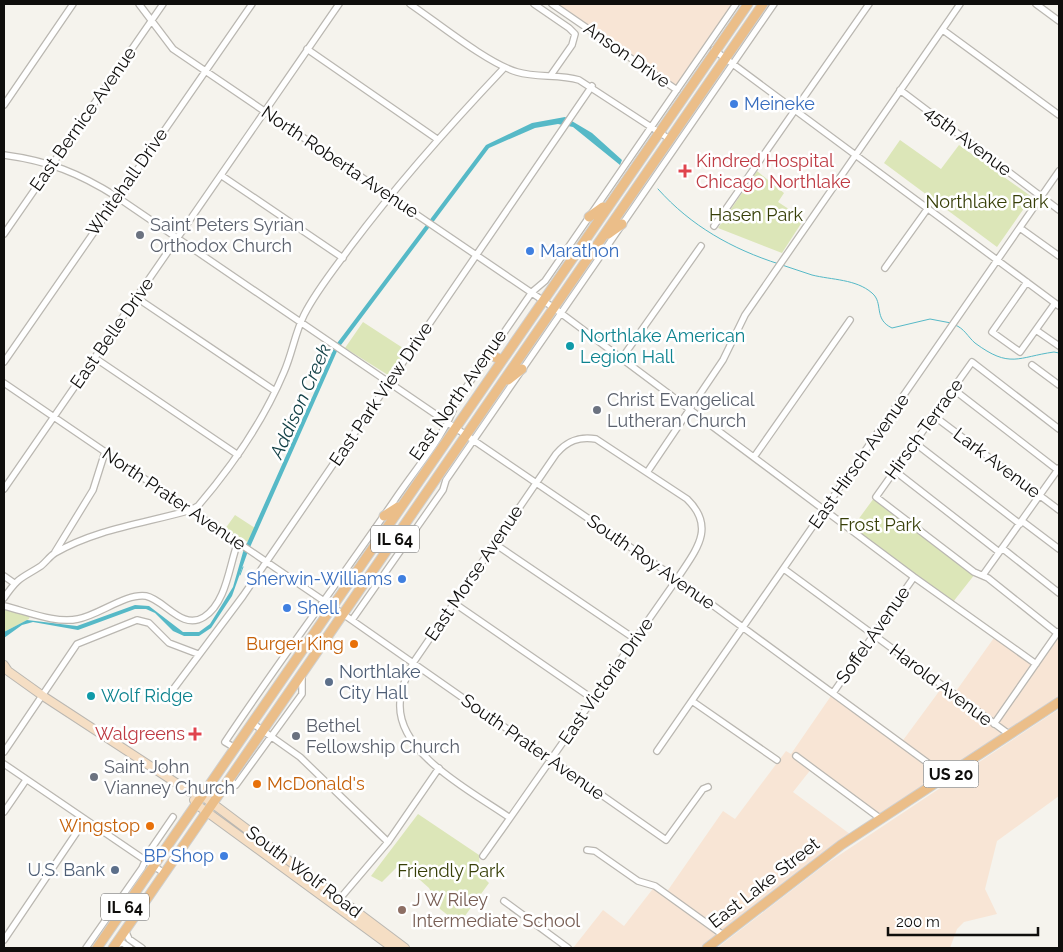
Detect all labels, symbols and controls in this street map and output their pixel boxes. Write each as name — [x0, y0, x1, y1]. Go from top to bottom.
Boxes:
street label: Anson Drive — [580, 17, 675, 92]
street label: East Bernice Avenue — [25, 42, 140, 195]
place label: Meineke — [744, 93, 815, 114]
marker: Meineke — [728, 98, 740, 110]
street label: North Roberta Avenue — [258, 101, 423, 222]
street label: 45th Avenue — [921, 101, 1016, 180]
street label: Whitehall Drive — [82, 123, 172, 240]
place label: Kindred Hospital Chicago Northlake — [696, 150, 851, 192]
marker: Kindred Hospital Chicago Northlake — [678, 164, 692, 178]
park label: Northlake Park — [926, 191, 1049, 212]
park label: Hasen Park — [709, 204, 804, 225]
place label: Saint Peters Syrian Orthodox Church — [150, 214, 304, 256]
marker: Saint Peters Syrian Orthodox Church — [134, 229, 146, 241]
place label: Marathon — [540, 240, 619, 261]
marker: Marathon — [524, 245, 536, 257]
street label: East Belle Drive — [66, 273, 158, 392]
street label: East Park View Drive — [325, 317, 437, 470]
street label: East North Avenue — [405, 325, 511, 464]
place label: Northlake American Legion Hall — [580, 325, 745, 367]
water label: Addison Creek — [265, 340, 335, 463]
marker: Northlake American Legion Hall — [564, 340, 576, 352]
street label: Hirsch Terrace — [880, 374, 967, 483]
place label: Christ Evangelical Lutheran Church — [607, 389, 755, 431]
street label: East Hirsch Avenue — [804, 389, 913, 532]
marker: Christ Evangelical Lutheran Church — [591, 404, 603, 416]
street label: Lark Avenue — [950, 423, 1045, 502]
street label: North Prater Avenue — [99, 443, 250, 555]
street label: East Morse Avenue — [420, 501, 527, 645]
street label: South Roy Avenue — [583, 509, 720, 614]
park label: Frost Park — [839, 514, 922, 535]
road number: IL 64 — [371, 526, 419, 552]
place label: Sherwin-Williams — [246, 568, 392, 589]
marker: Sherwin-Williams — [396, 573, 408, 585]
street label: Soffel Avenue — [831, 582, 914, 687]
place label: Shell — [297, 597, 339, 618]
marker: Shell — [281, 602, 293, 614]
street label: East Victoria Drive — [554, 613, 657, 748]
place label: Burger King — [246, 633, 344, 654]
marker: Burger King — [348, 638, 360, 650]
street label: Harold Avenue — [886, 639, 997, 730]
place label: Northlake City Hall — [339, 661, 421, 703]
marker: Northlake City Hall — [323, 676, 335, 688]
place label: Wolf Ridge — [101, 685, 193, 706]
street label: South Prater Avenue — [458, 689, 609, 804]
marker: Wolf Ridge — [85, 690, 97, 702]
place label: Bethel Fellowship Church — [306, 715, 460, 757]
place label: Walgreens — [95, 723, 185, 744]
marker: Walgreens — [189, 728, 201, 740]
marker: Bethel Fellowship Church — [290, 730, 302, 742]
place label: Saint John Vianney Church — [104, 756, 235, 798]
road number: US 20 — [924, 761, 978, 788]
marker: Saint John Vianney Church — [88, 771, 100, 783]
place label: McDonald's — [267, 773, 365, 794]
marker: McDonald's — [251, 778, 263, 790]
place label: Wingstop — [59, 815, 140, 836]
marker: Wingstop — [144, 820, 156, 832]
street label: South Wolf Road — [242, 821, 366, 922]
street label: East Lake Street — [704, 833, 823, 932]
place label: BP Shop — [143, 845, 214, 866]
marker: BP Shop — [218, 850, 230, 862]
place label: U.S. Bank — [28, 859, 105, 880]
park label: Friendly Park — [397, 860, 505, 881]
marker: U.S. Bank — [109, 864, 121, 876]
place label: J W Riley Intermediate School — [412, 889, 580, 931]
road number: IL 64 — [101, 894, 149, 920]
marker: J W Riley Intermediate School — [396, 904, 408, 916]
scale bar — [888, 904, 1038, 936]
text: 200 m — [896, 913, 940, 931]

